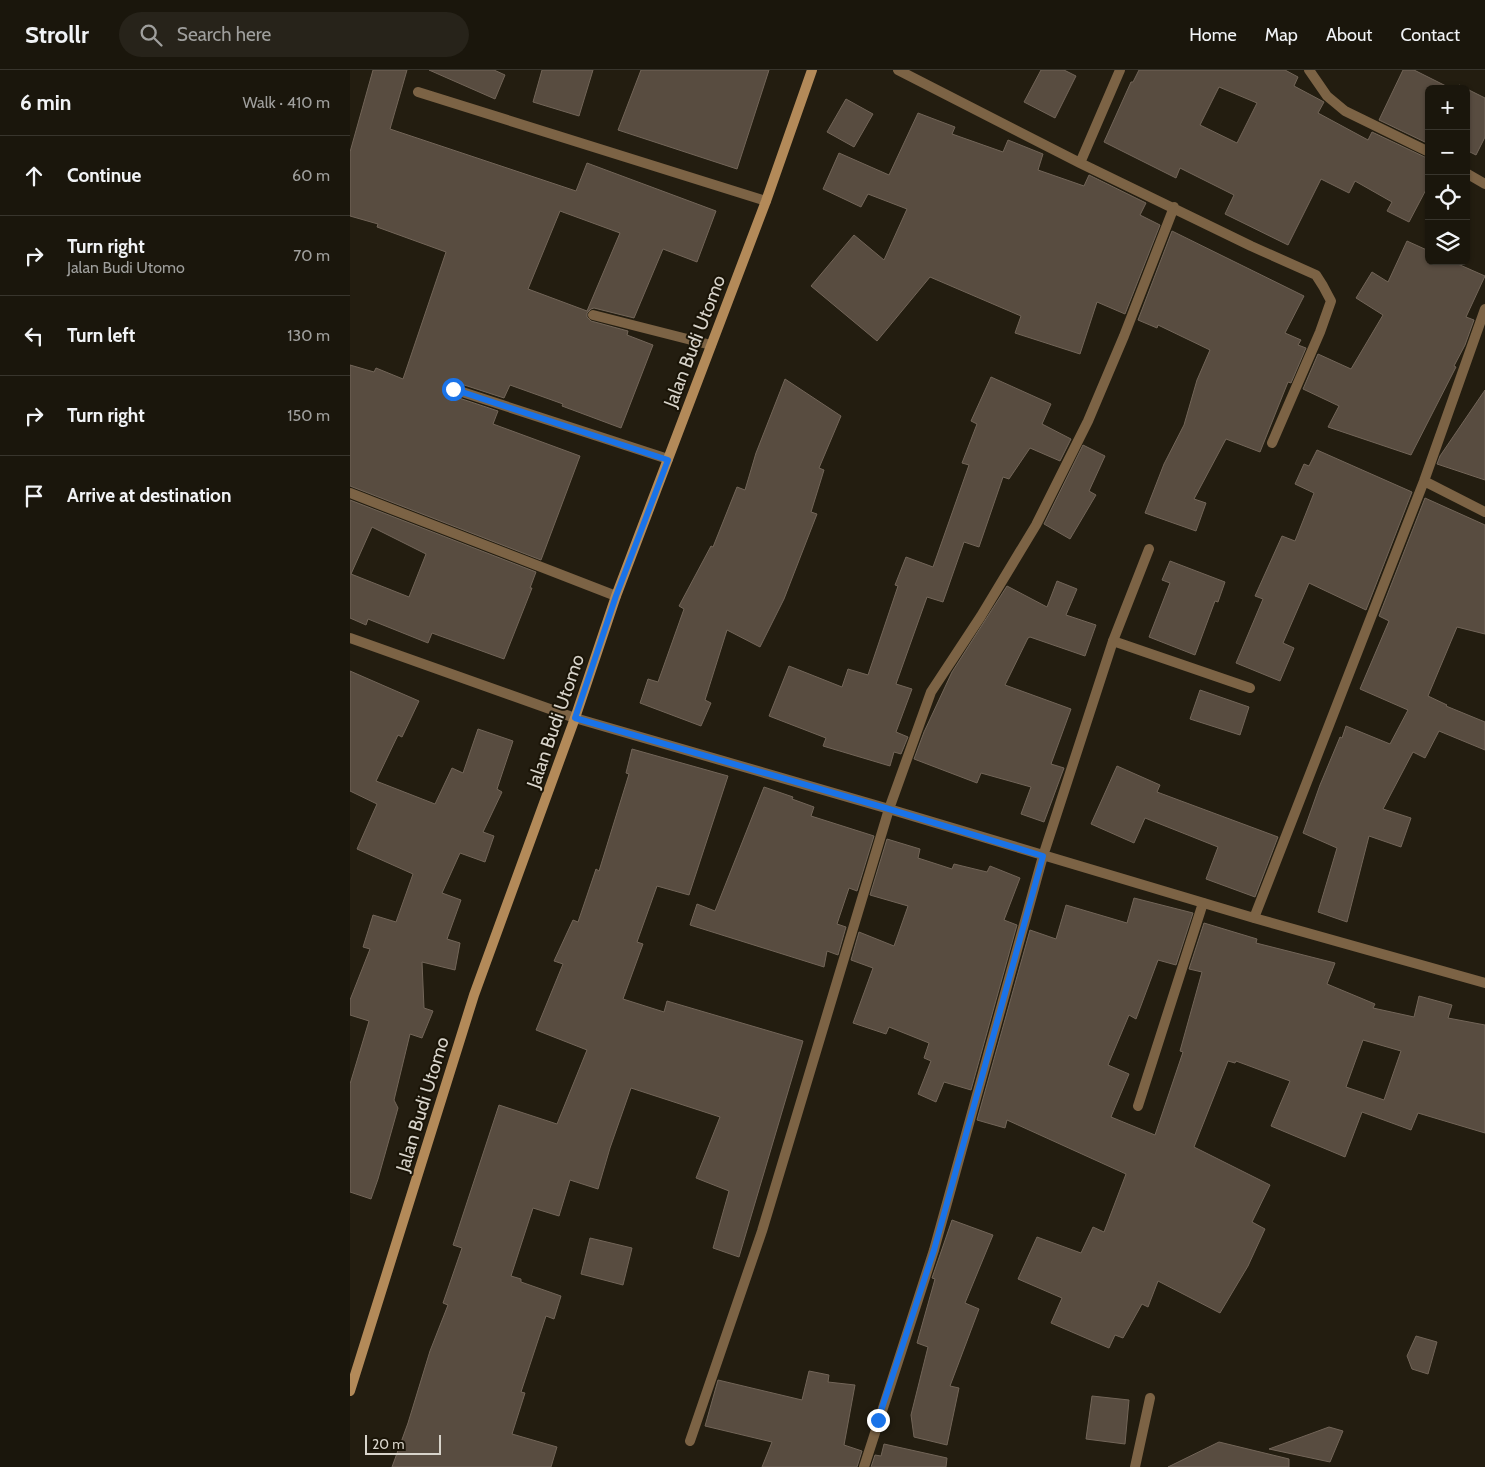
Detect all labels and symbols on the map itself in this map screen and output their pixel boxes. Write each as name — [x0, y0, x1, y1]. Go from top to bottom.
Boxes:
street label: Jalan Budi Utomo — [658, 272, 730, 412]
route start — [442, 378, 465, 401]
street label: Jalan Budi Utomo — [522, 651, 589, 792]
street label: Jalan Budi Utomo — [391, 1034, 454, 1175]
route end — [867, 1409, 890, 1432]
scale bar — [365, 1432, 441, 1455]

